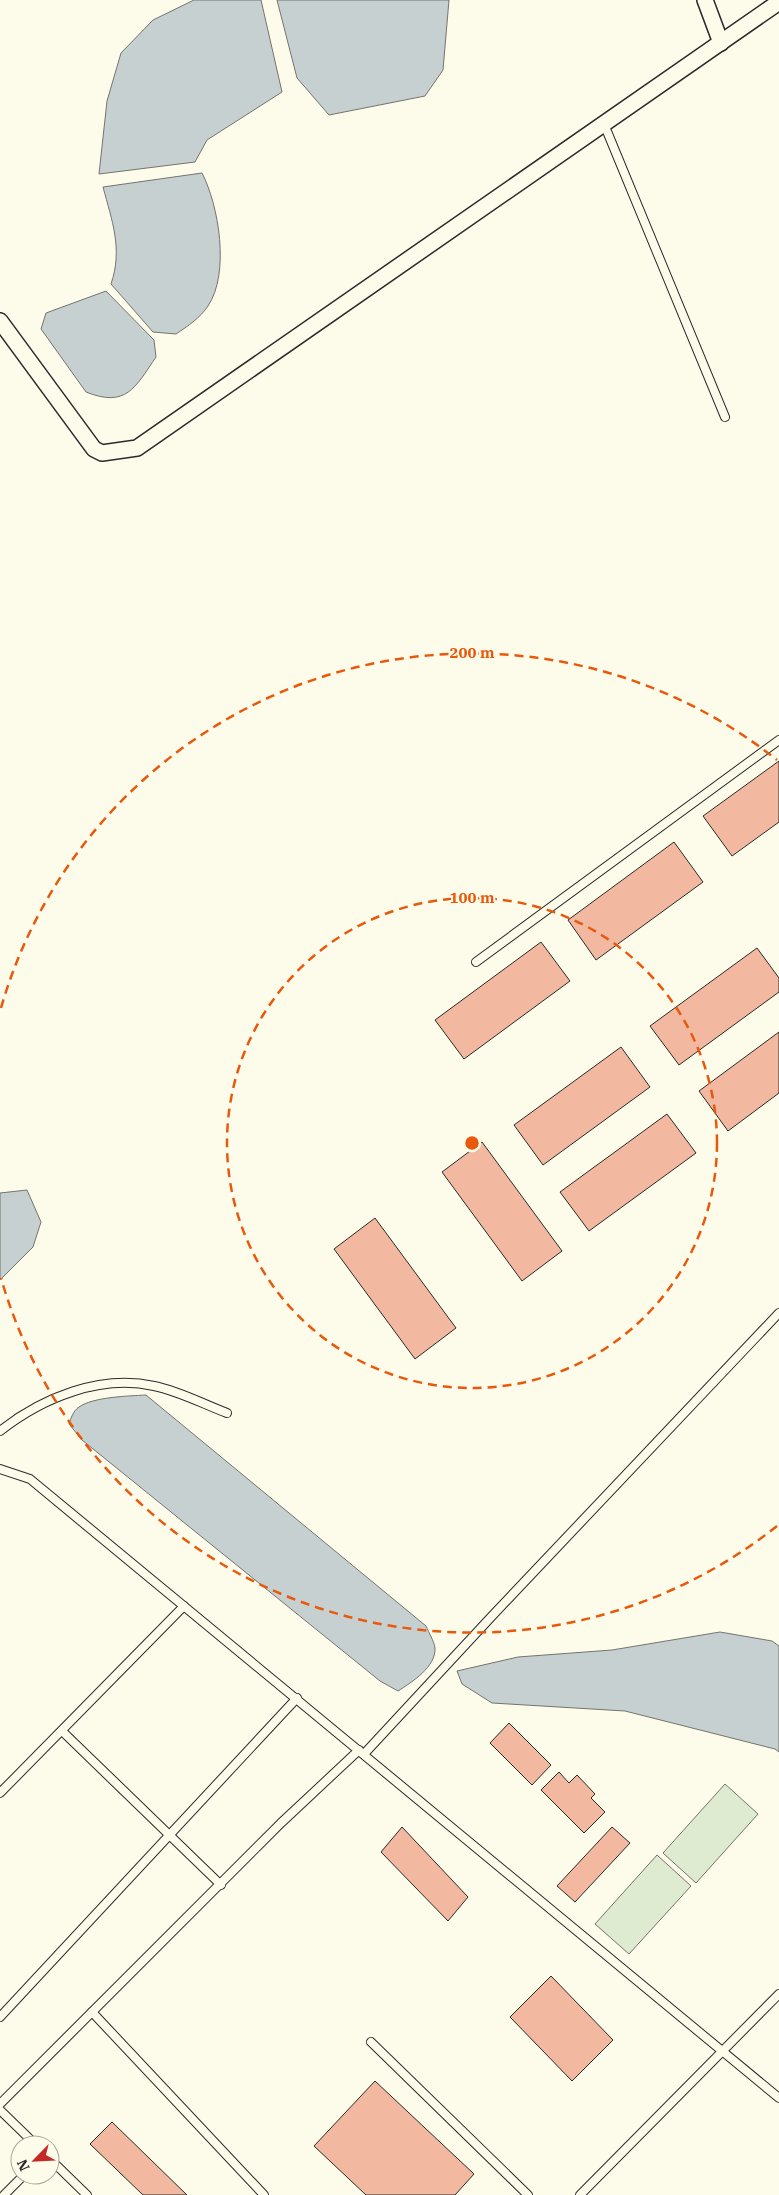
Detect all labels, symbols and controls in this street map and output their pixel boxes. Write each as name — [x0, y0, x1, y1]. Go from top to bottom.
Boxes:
text: 200 m — [449, 643, 495, 662]
text: 100 m — [449, 888, 495, 907]
centre of rings — [463, 1134, 481, 1152]
north arrow — [10, 2135, 60, 2185]
text: N — [13, 2157, 34, 2174]

